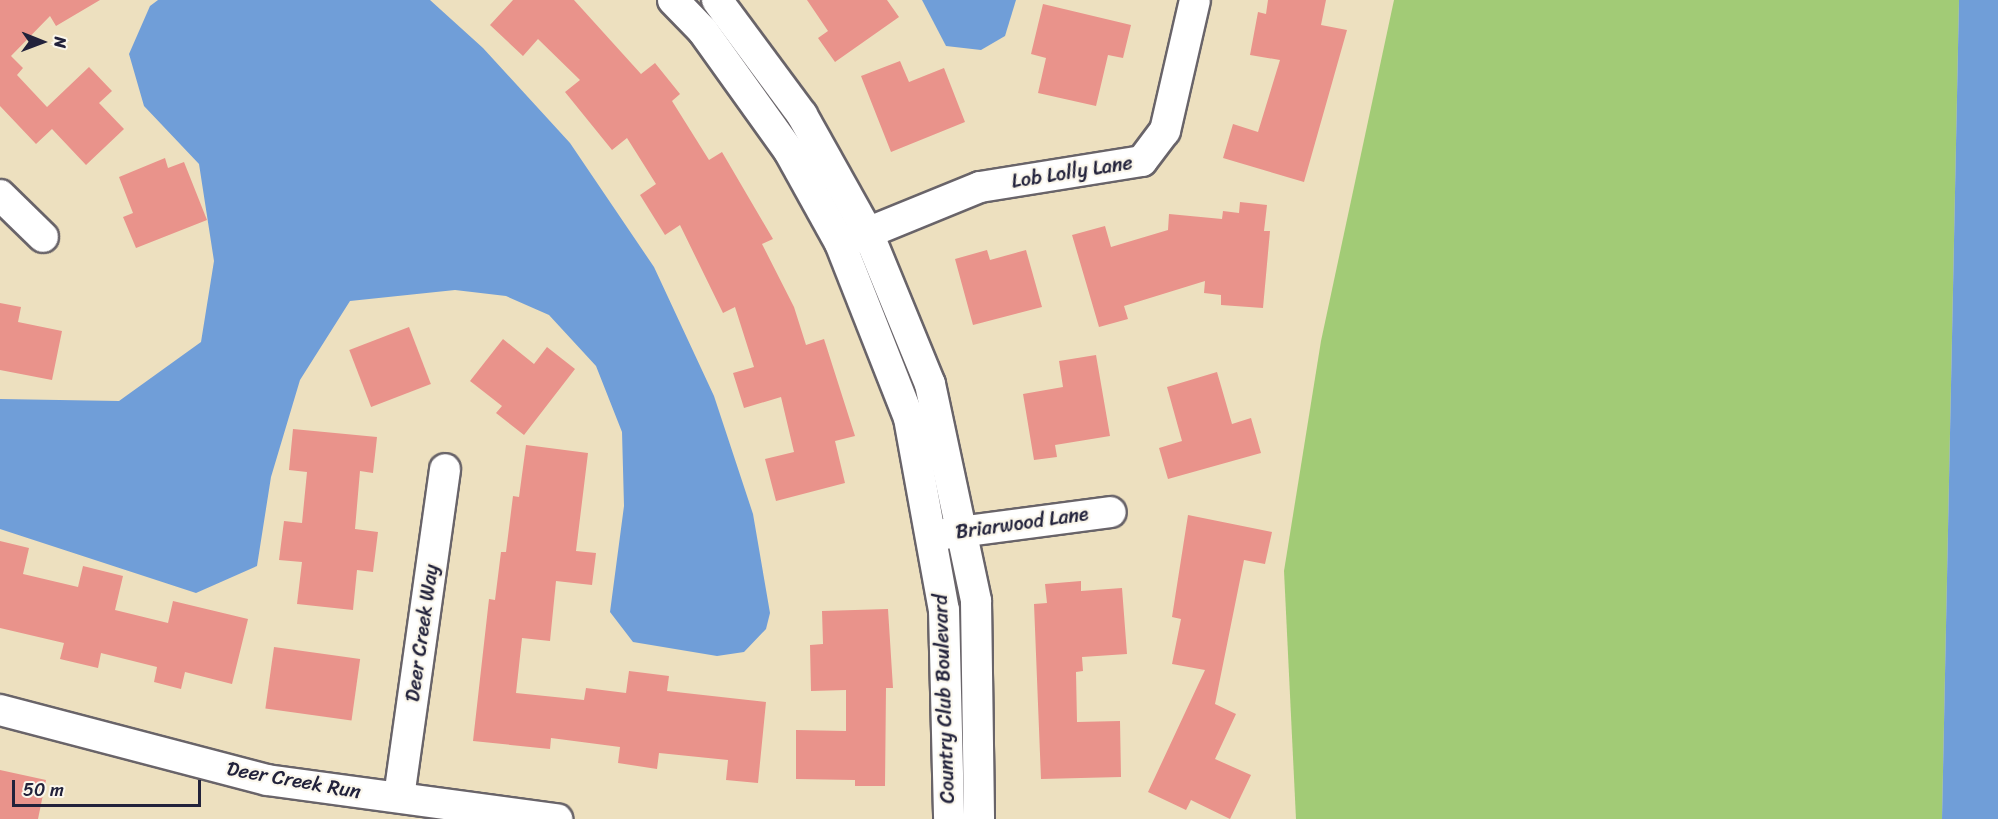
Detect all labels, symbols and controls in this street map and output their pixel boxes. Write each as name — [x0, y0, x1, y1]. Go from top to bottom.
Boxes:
north arrow — [12, 12, 72, 72]
text: N — [46, 37, 75, 48]
street label: Lob Lolly Lane — [1010, 151, 1134, 193]
street label: Briarwood Lane — [954, 502, 1090, 544]
street label: Deer Creek Way — [400, 563, 444, 703]
street label: Country Club Boulevard — [928, 594, 960, 804]
street label: Deer Creek Run — [225, 756, 363, 804]
scale bar — [15, 768, 204, 806]
text: 50 m — [23, 774, 64, 806]

